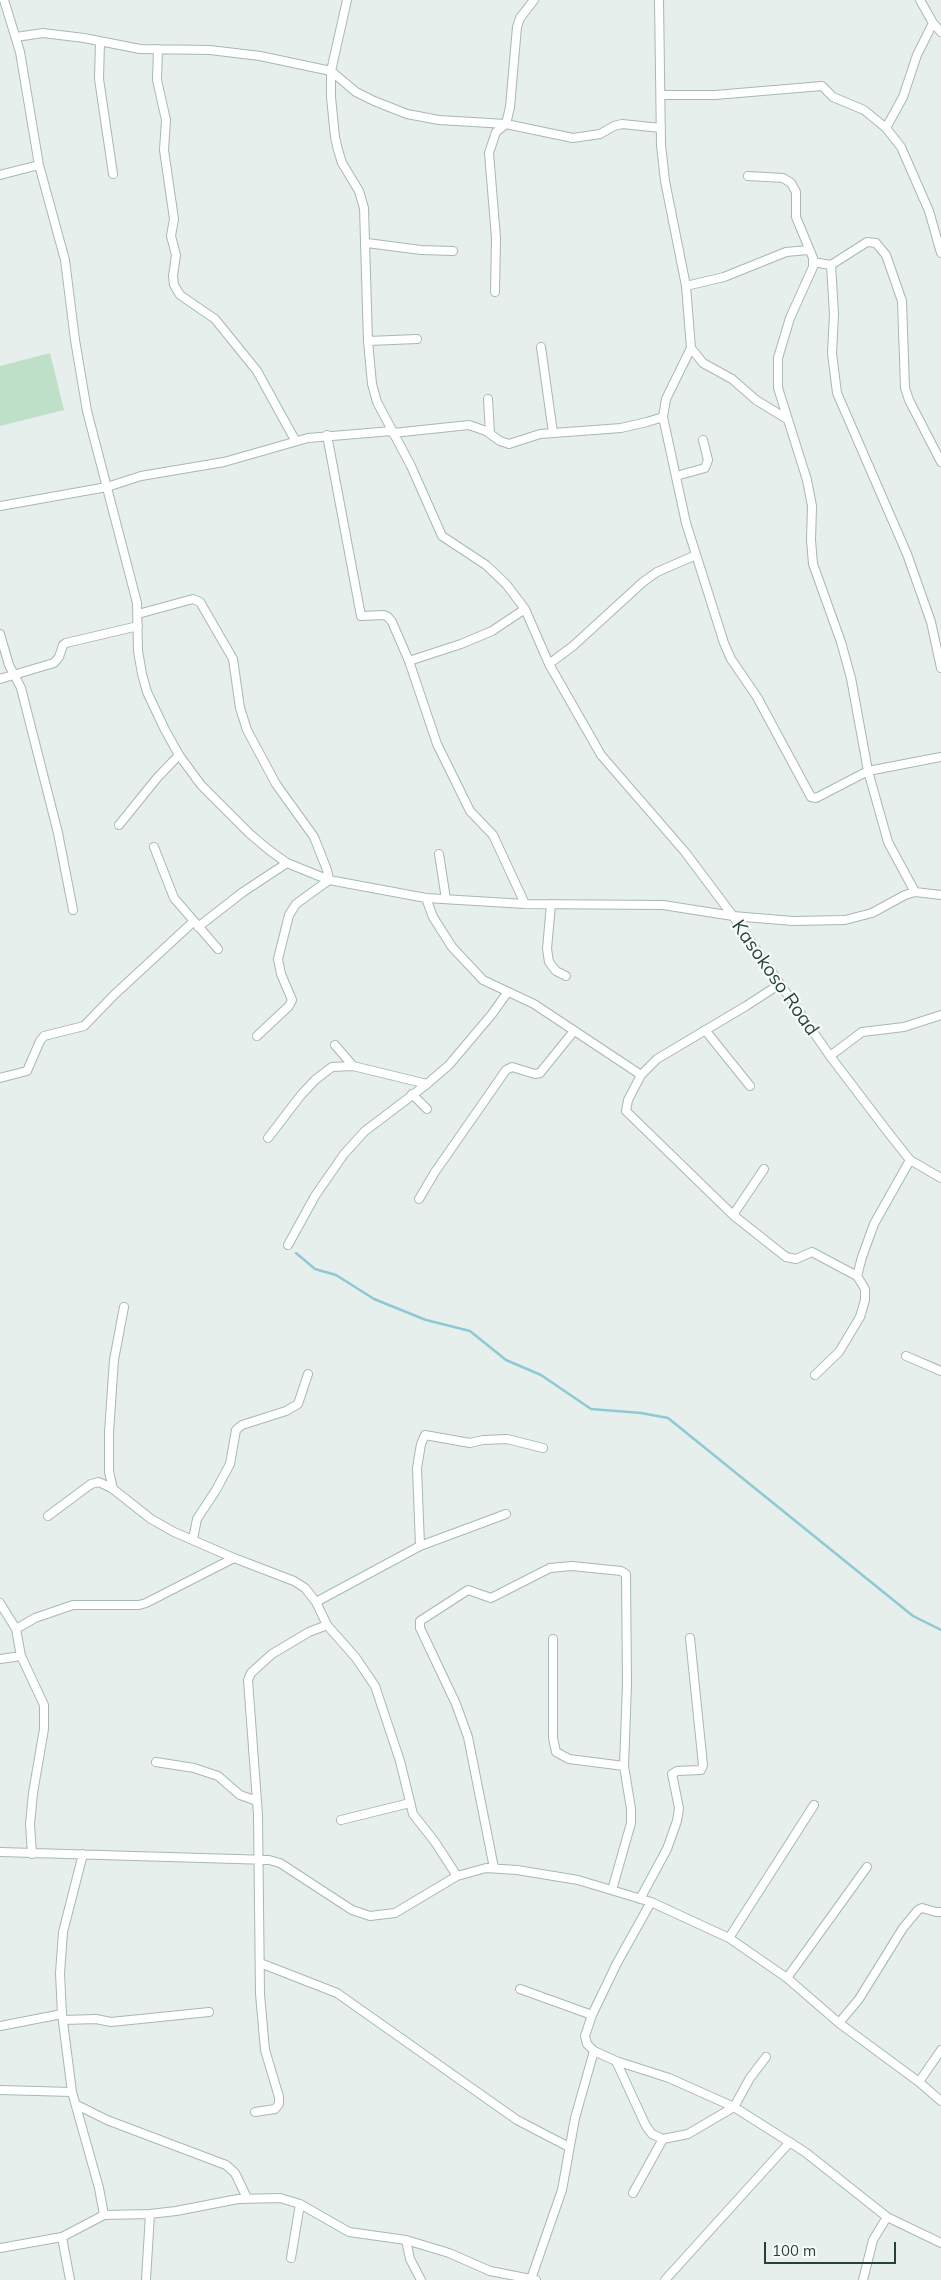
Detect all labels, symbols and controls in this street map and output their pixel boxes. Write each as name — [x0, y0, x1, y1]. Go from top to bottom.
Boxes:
street label: Kasokoso Road — [727, 916, 823, 1040]
scale bar — [766, 2232, 898, 2264]
text: 100 m — [772, 2241, 816, 2260]

